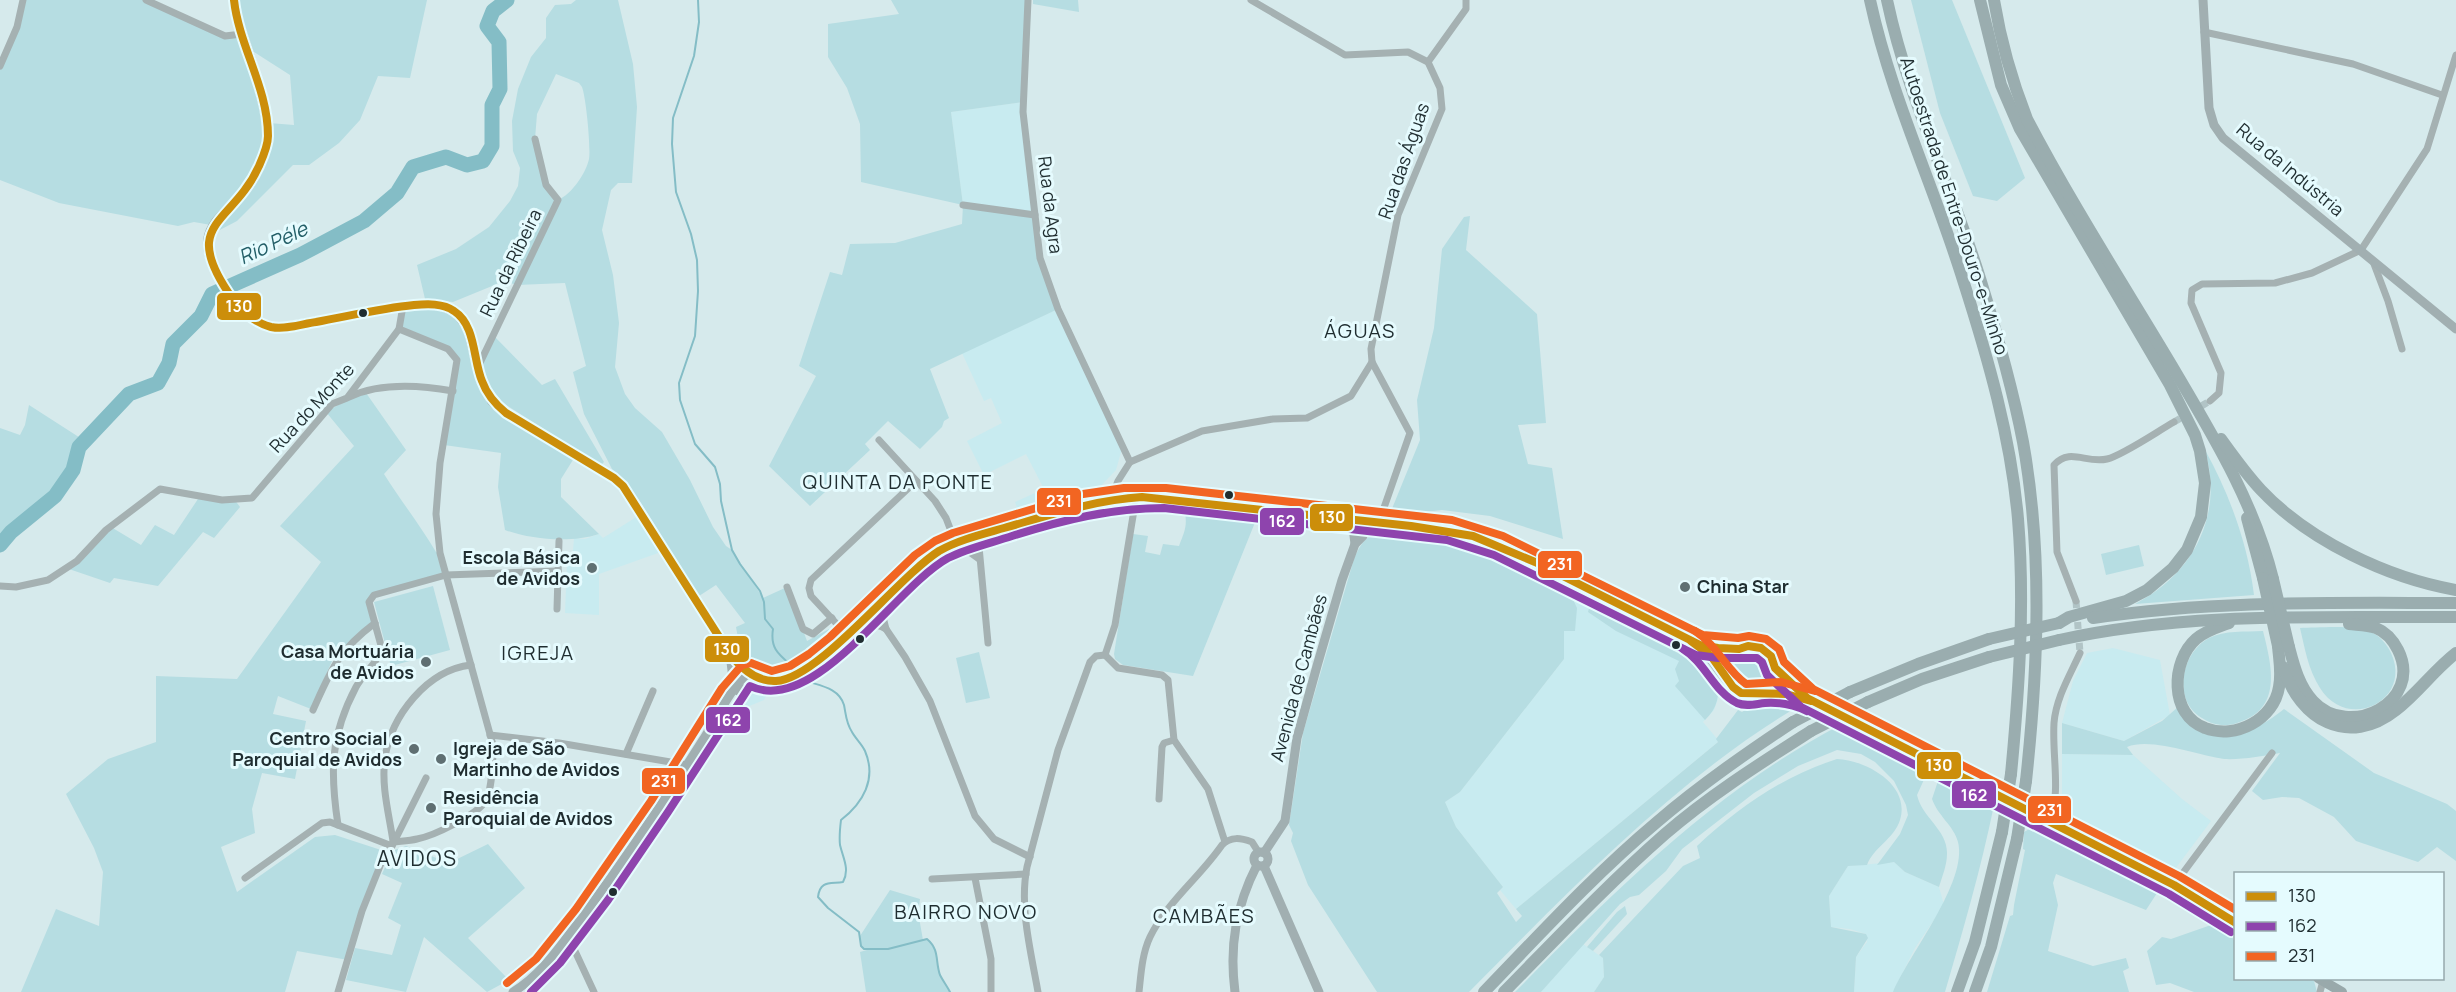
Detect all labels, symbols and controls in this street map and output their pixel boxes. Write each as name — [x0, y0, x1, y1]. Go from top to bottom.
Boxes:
street label: Autoestrada de Entre-Douro-e-Minho — [1895, 54, 2015, 358]
street label: Rua das Águas — [1372, 99, 1434, 222]
street label: Rua da Indústria — [2232, 117, 2349, 221]
street label: Rua da Agra — [1033, 155, 1069, 255]
street label: Rua da Ribeira — [474, 205, 547, 320]
water label: Rio Péle — [234, 214, 313, 270]
line badge: 130 — [216, 292, 262, 321]
text: 130 — [226, 295, 252, 317]
unlabelled marker — [357, 307, 369, 319]
district label: ÁGUAS — [1324, 317, 1396, 344]
street label: Rua do Monte — [263, 357, 359, 457]
district label: QUINTA DA PONTE — [803, 468, 993, 495]
line badge: 231 — [1036, 487, 1082, 516]
unlabelled marker — [1223, 489, 1235, 501]
text: 231 — [1046, 490, 1072, 512]
line badge: 130 — [1309, 503, 1354, 532]
text: 130 — [1319, 506, 1345, 528]
line badge: 162 — [1259, 507, 1305, 536]
text: 162 — [1269, 510, 1295, 532]
place label: Escola Básica de Avidos — [462, 545, 580, 590]
line badge: 231 — [1537, 550, 1583, 579]
text: 231 — [1547, 553, 1573, 575]
marker: Escola Básica de Avidos — [585, 561, 599, 575]
place label: China Star — [1697, 574, 1789, 598]
marker: China Star — [1678, 580, 1692, 594]
street label: Avenida de Cambães — [1264, 591, 1332, 764]
unlabelled marker — [854, 633, 866, 645]
line badge: 130 — [704, 635, 750, 663]
text: 130 — [714, 638, 740, 660]
place label: Casa Mortuária de Avidos — [281, 639, 414, 684]
district label: IGREJA — [501, 639, 575, 666]
unlabelled marker — [1670, 639, 1682, 651]
marker: Casa Mortuária de Avidos — [419, 655, 433, 669]
line badge: 162 — [705, 706, 751, 734]
text: 162 — [715, 709, 741, 731]
place label: Centro Social e Paroquial de Avidos — [232, 726, 402, 771]
place label: Igreja de São Martinho de Avidos — [453, 736, 620, 781]
marker: Centro Social e Paroquial de Avidos — [407, 742, 421, 756]
line badge: 130 — [1916, 751, 1962, 780]
marker: Igreja de São Martinho de Avidos — [434, 752, 448, 766]
text: 130 — [1926, 754, 1952, 776]
line badge: 231 — [641, 767, 686, 795]
text: 231 — [651, 770, 677, 792]
line badge: 162 — [1951, 780, 1997, 809]
text: 162 — [1961, 784, 1987, 806]
place label: Residência Paroquial de Avidos — [443, 785, 613, 830]
line badge: 231 — [2027, 795, 2072, 824]
text: 231 — [2037, 799, 2063, 821]
marker: Residência Paroquial de Avidos — [424, 801, 438, 815]
district label: AVIDOS — [377, 844, 457, 872]
legend — [2234, 872, 2444, 980]
text: 130 — [2288, 883, 2316, 907]
unlabelled marker — [607, 886, 619, 898]
district label: BAIRRO NOVO — [894, 898, 1038, 925]
district label: CAMBÃES — [1153, 902, 1255, 929]
text: 162 — [2288, 913, 2316, 937]
text: 231 — [2288, 943, 2315, 967]

